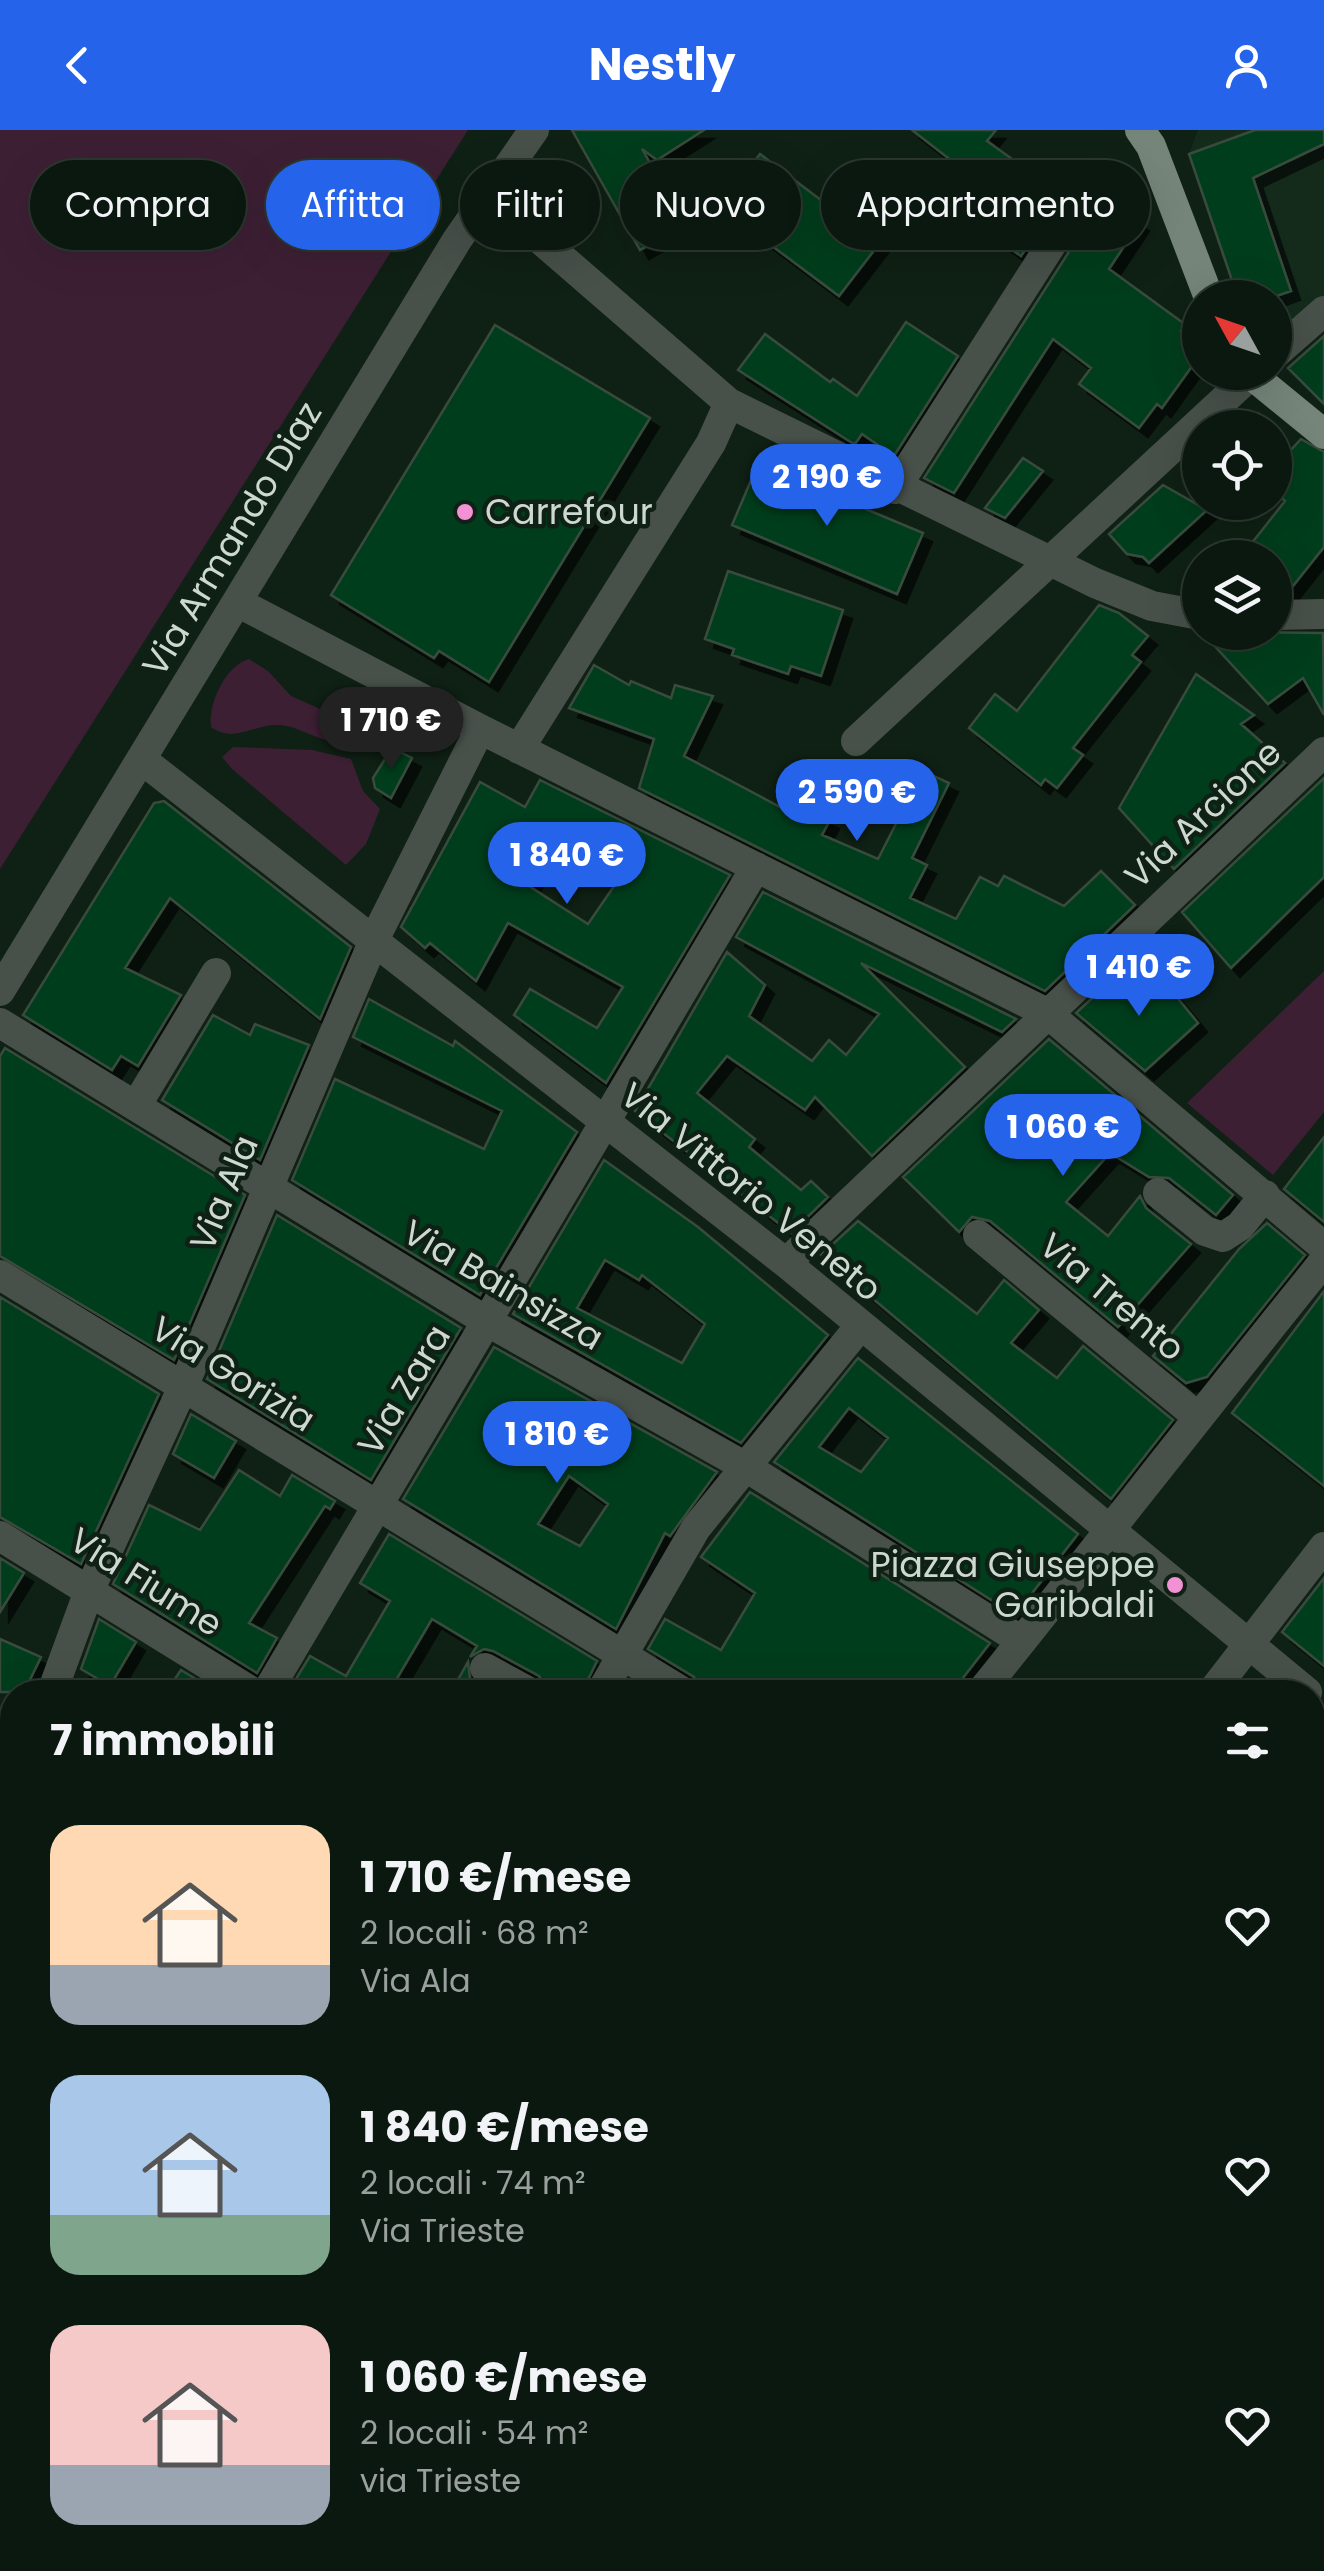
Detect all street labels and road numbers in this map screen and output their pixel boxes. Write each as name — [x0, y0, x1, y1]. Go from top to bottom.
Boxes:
street label: Via Armando Diaz — [130, 392, 333, 685]
street label: Via Arcione — [1113, 728, 1292, 899]
street label: Via Vittorio Veneto — [610, 1071, 892, 1312]
street label: Via Ala — [177, 1127, 270, 1258]
street label: Via Bainsizza — [394, 1207, 612, 1362]
street label: Via Trento — [1029, 1221, 1196, 1372]
street label: Via Gorizia — [142, 1304, 325, 1443]
street label: Via Zara — [345, 1315, 462, 1464]
street label: Via Fiume — [60, 1515, 232, 1648]

